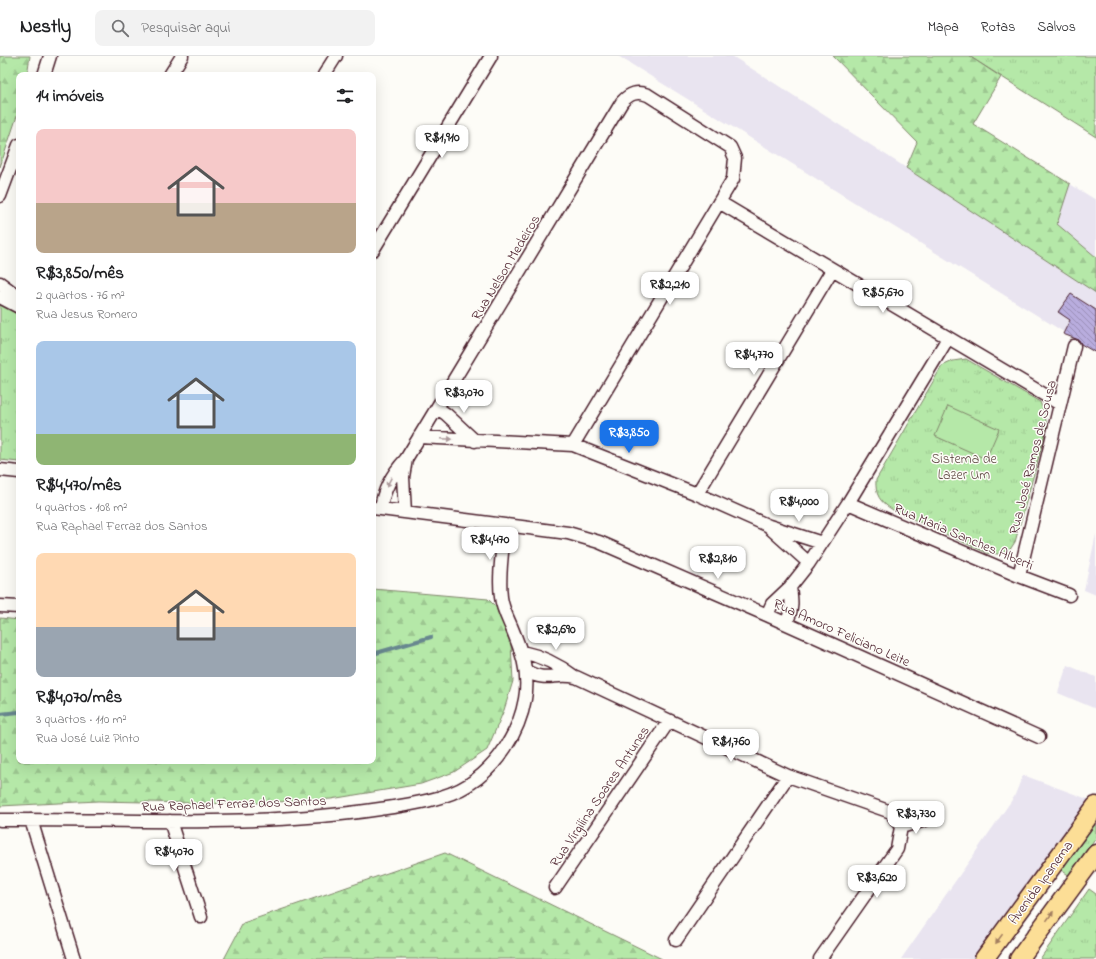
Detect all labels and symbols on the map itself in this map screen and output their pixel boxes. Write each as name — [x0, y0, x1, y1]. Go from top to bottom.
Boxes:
pin: R$1,910 — [405, 125, 479, 159]
street label: Rua Nelson Medeiros — [466, 211, 546, 325]
pin: R$2,210 — [633, 272, 707, 306]
pin: R$5,670 — [846, 280, 920, 314]
pin: R$4,770 — [717, 342, 791, 376]
street label: Rua José Ramos de Sousa — [1004, 378, 1063, 537]
pin: R$3,070 — [427, 380, 501, 414]
pin: R$3,850 — [592, 420, 666, 454]
one-way arrow — [441, 436, 453, 443]
park label: Sistema de Lazer Um — [931, 449, 998, 486]
one-way arrow — [386, 476, 392, 488]
pin: R$4,000 — [762, 489, 836, 523]
street label: Rua Maria Sanches Alberti — [890, 498, 1037, 576]
pin: R$4,470 — [453, 527, 527, 561]
pin: R$2,810 — [681, 546, 755, 580]
street label: Rua Amoro Feliciano Leite — [770, 594, 914, 673]
pin: R$2,690 — [519, 617, 593, 651]
street label: Rua Virgilina Soares Antunes — [545, 722, 656, 872]
pin: R$1,760 — [694, 729, 768, 763]
street label: Rua Raphael Ferraz dos Santos — [141, 791, 327, 818]
pin: R$3,730 — [879, 801, 953, 835]
street label: Avenida Ipanema — [1004, 837, 1079, 929]
pin: R$4,070 — [137, 839, 211, 873]
pin: R$3,620 — [840, 865, 914, 899]
one-way arrow — [1046, 911, 1054, 922]
one-way arrow — [995, 934, 1003, 945]

